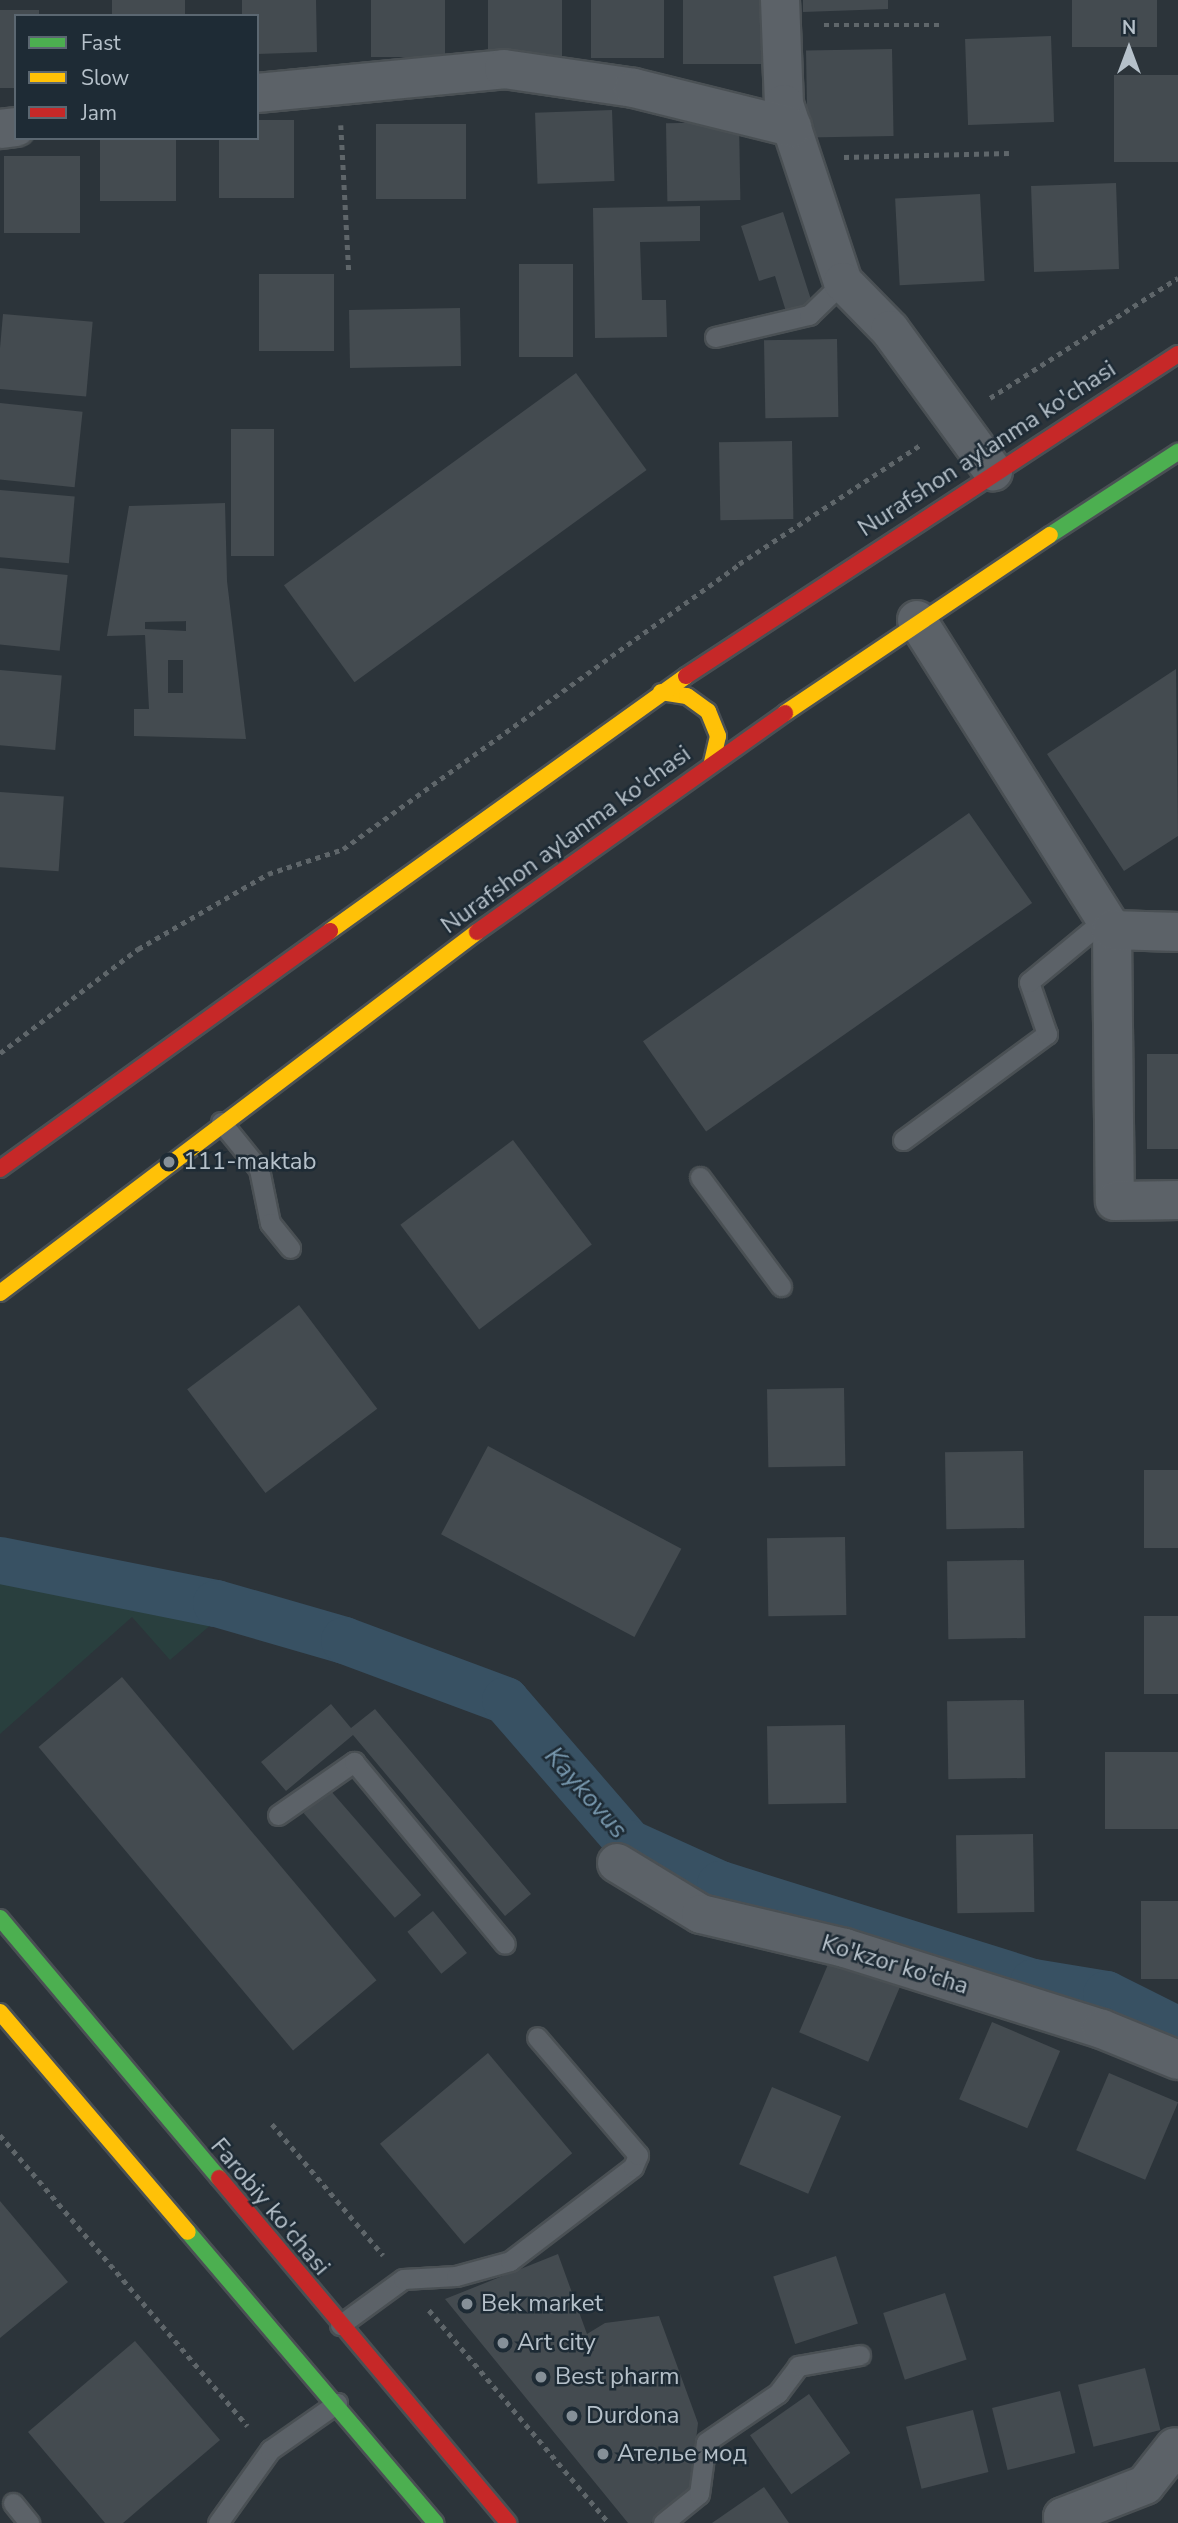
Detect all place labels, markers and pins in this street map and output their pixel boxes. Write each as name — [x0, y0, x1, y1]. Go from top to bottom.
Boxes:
place label: 111-maktab — [183, 1148, 316, 1176]
marker: 111-maktab — [161, 1154, 177, 1170]
place label: Bek market — [481, 2290, 603, 2318]
marker: Bek market — [459, 2296, 475, 2312]
place label: Art city — [517, 2329, 596, 2357]
marker: Art city — [495, 2335, 511, 2351]
place label: Best pharm — [555, 2363, 679, 2391]
marker: Best pharm — [533, 2369, 549, 2385]
place label: Durdona — [586, 2402, 679, 2430]
marker: Durdona — [564, 2408, 580, 2424]
place label: Ателье мод — [617, 2440, 747, 2468]
marker: Ателье мод — [595, 2446, 611, 2462]

